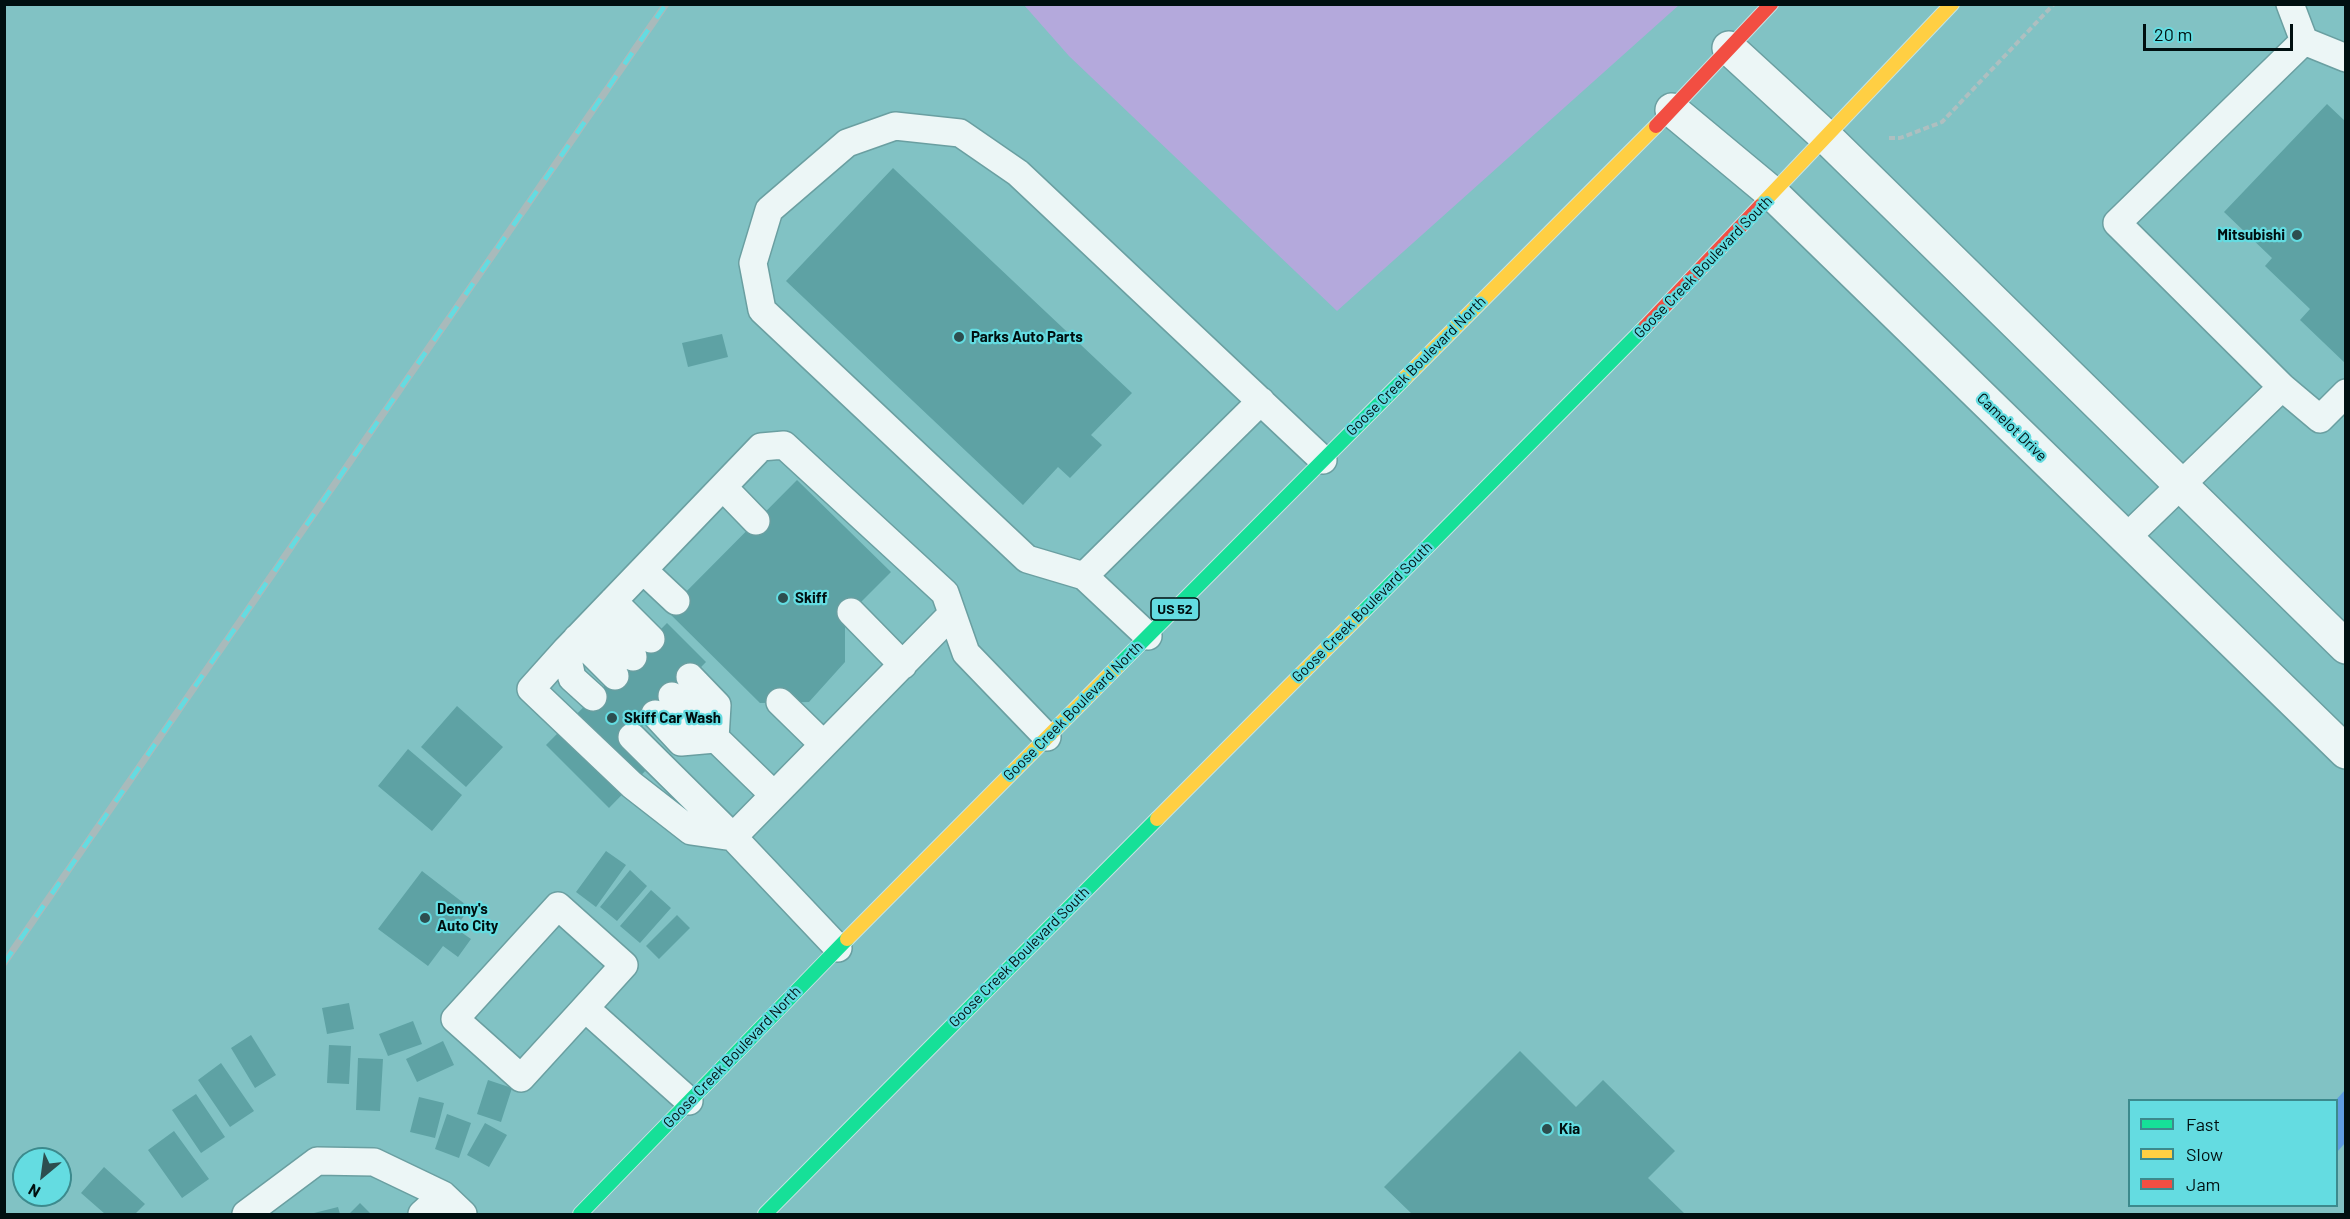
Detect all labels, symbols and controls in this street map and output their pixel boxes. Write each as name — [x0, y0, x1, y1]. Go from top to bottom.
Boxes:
scale bar — [2146, 12, 2296, 50]
text: 20 m — [2154, 23, 2192, 45]
street label: Goose Creek Boulevard South — [1630, 192, 1776, 342]
place label: Mitsubishi — [2217, 226, 2285, 244]
marker: Mitsubishi — [2290, 228, 2304, 242]
street label: Goose Creek Boulevard North — [1342, 292, 1490, 440]
place label: Parks Auto Parts — [971, 328, 1083, 346]
marker: Parks Auto Parts — [952, 330, 966, 344]
street label: Camelot Drive — [1973, 389, 2051, 465]
street label: Goose Creek Boulevard South — [1288, 538, 1436, 686]
place label: Skiff — [795, 589, 827, 607]
marker: Skiff — [776, 591, 790, 605]
road number: US 52 — [1151, 598, 1199, 620]
street label: Goose Creek Boulevard North — [999, 637, 1147, 785]
place label: Skiff Car Wash — [624, 709, 721, 727]
marker: Skiff Car Wash — [605, 711, 619, 725]
street label: Goose Creek Boulevard South — [945, 883, 1093, 1031]
place label: Denny's Auto City — [437, 900, 498, 935]
marker: Denny's Auto City — [418, 911, 432, 925]
street label: Goose Creek Boulevard North — [659, 982, 805, 1132]
legend — [2128, 1099, 2338, 1207]
text: Fast — [2186, 1113, 2220, 1135]
place label: Kia — [1559, 1120, 1580, 1138]
marker: Kia — [1540, 1122, 1554, 1136]
text: Slow — [2186, 1143, 2223, 1165]
north arrow — [12, 1147, 72, 1207]
text: Jam — [2186, 1173, 2220, 1195]
text: N — [25, 1181, 43, 1202]

